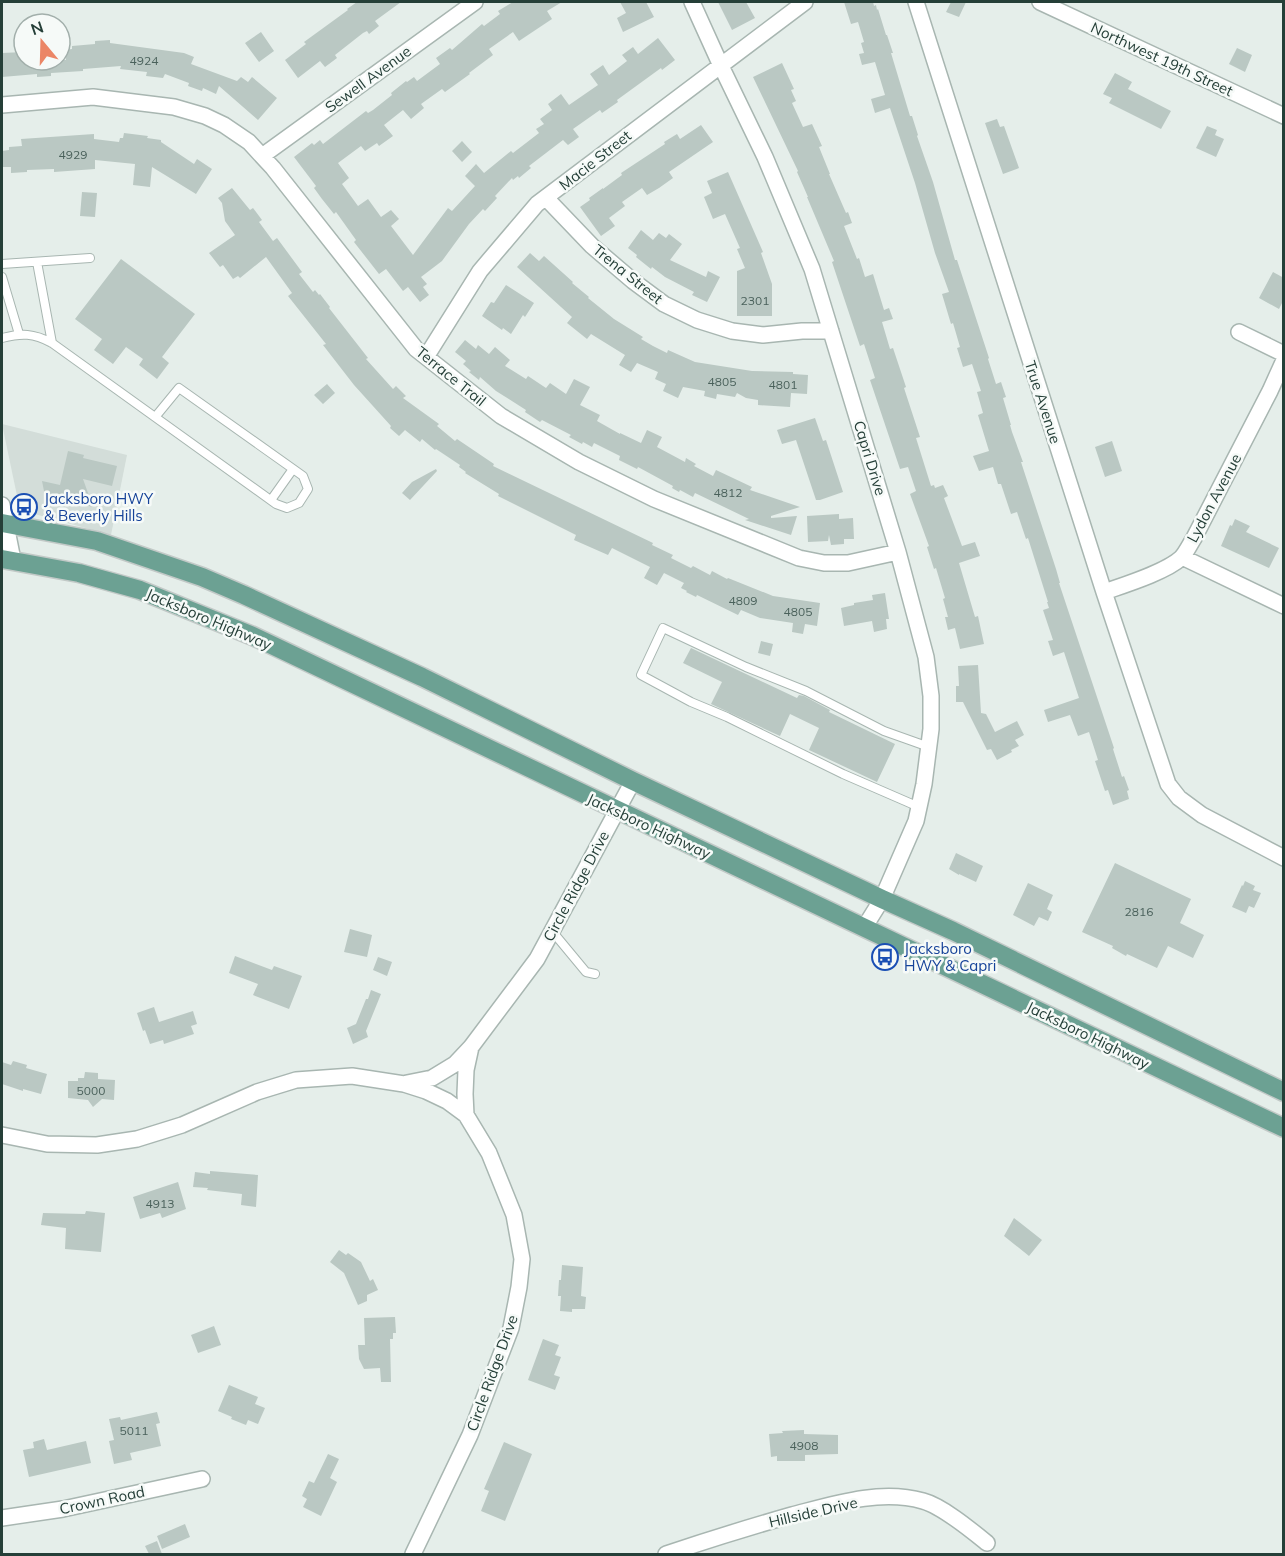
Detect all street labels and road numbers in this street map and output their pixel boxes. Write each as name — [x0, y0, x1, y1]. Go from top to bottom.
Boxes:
street label: Northwest 19th Street — [1088, 18, 1236, 100]
street label: Sewell Avenue — [321, 41, 415, 117]
street label: Macie Street — [555, 126, 635, 194]
street label: Trena Street — [589, 240, 667, 308]
street label: Terrace Trail — [412, 342, 490, 410]
street label: True Avenue — [1021, 358, 1065, 446]
street label: Capri Drive — [850, 418, 890, 498]
street label: Lydon Avenue — [1183, 450, 1245, 546]
street label: Jacksboro Highway — [143, 584, 275, 654]
street label: Jacksboro Highway — [584, 789, 714, 863]
street label: Circle Ridge Drive — [539, 827, 613, 945]
street label: Jacksboro Highway — [1023, 997, 1153, 1073]
street label: Circle Ridge Drive — [462, 1312, 522, 1434]
street label: Crown Road — [58, 1482, 146, 1518]
street label: Hillside Drive — [767, 1493, 859, 1531]

